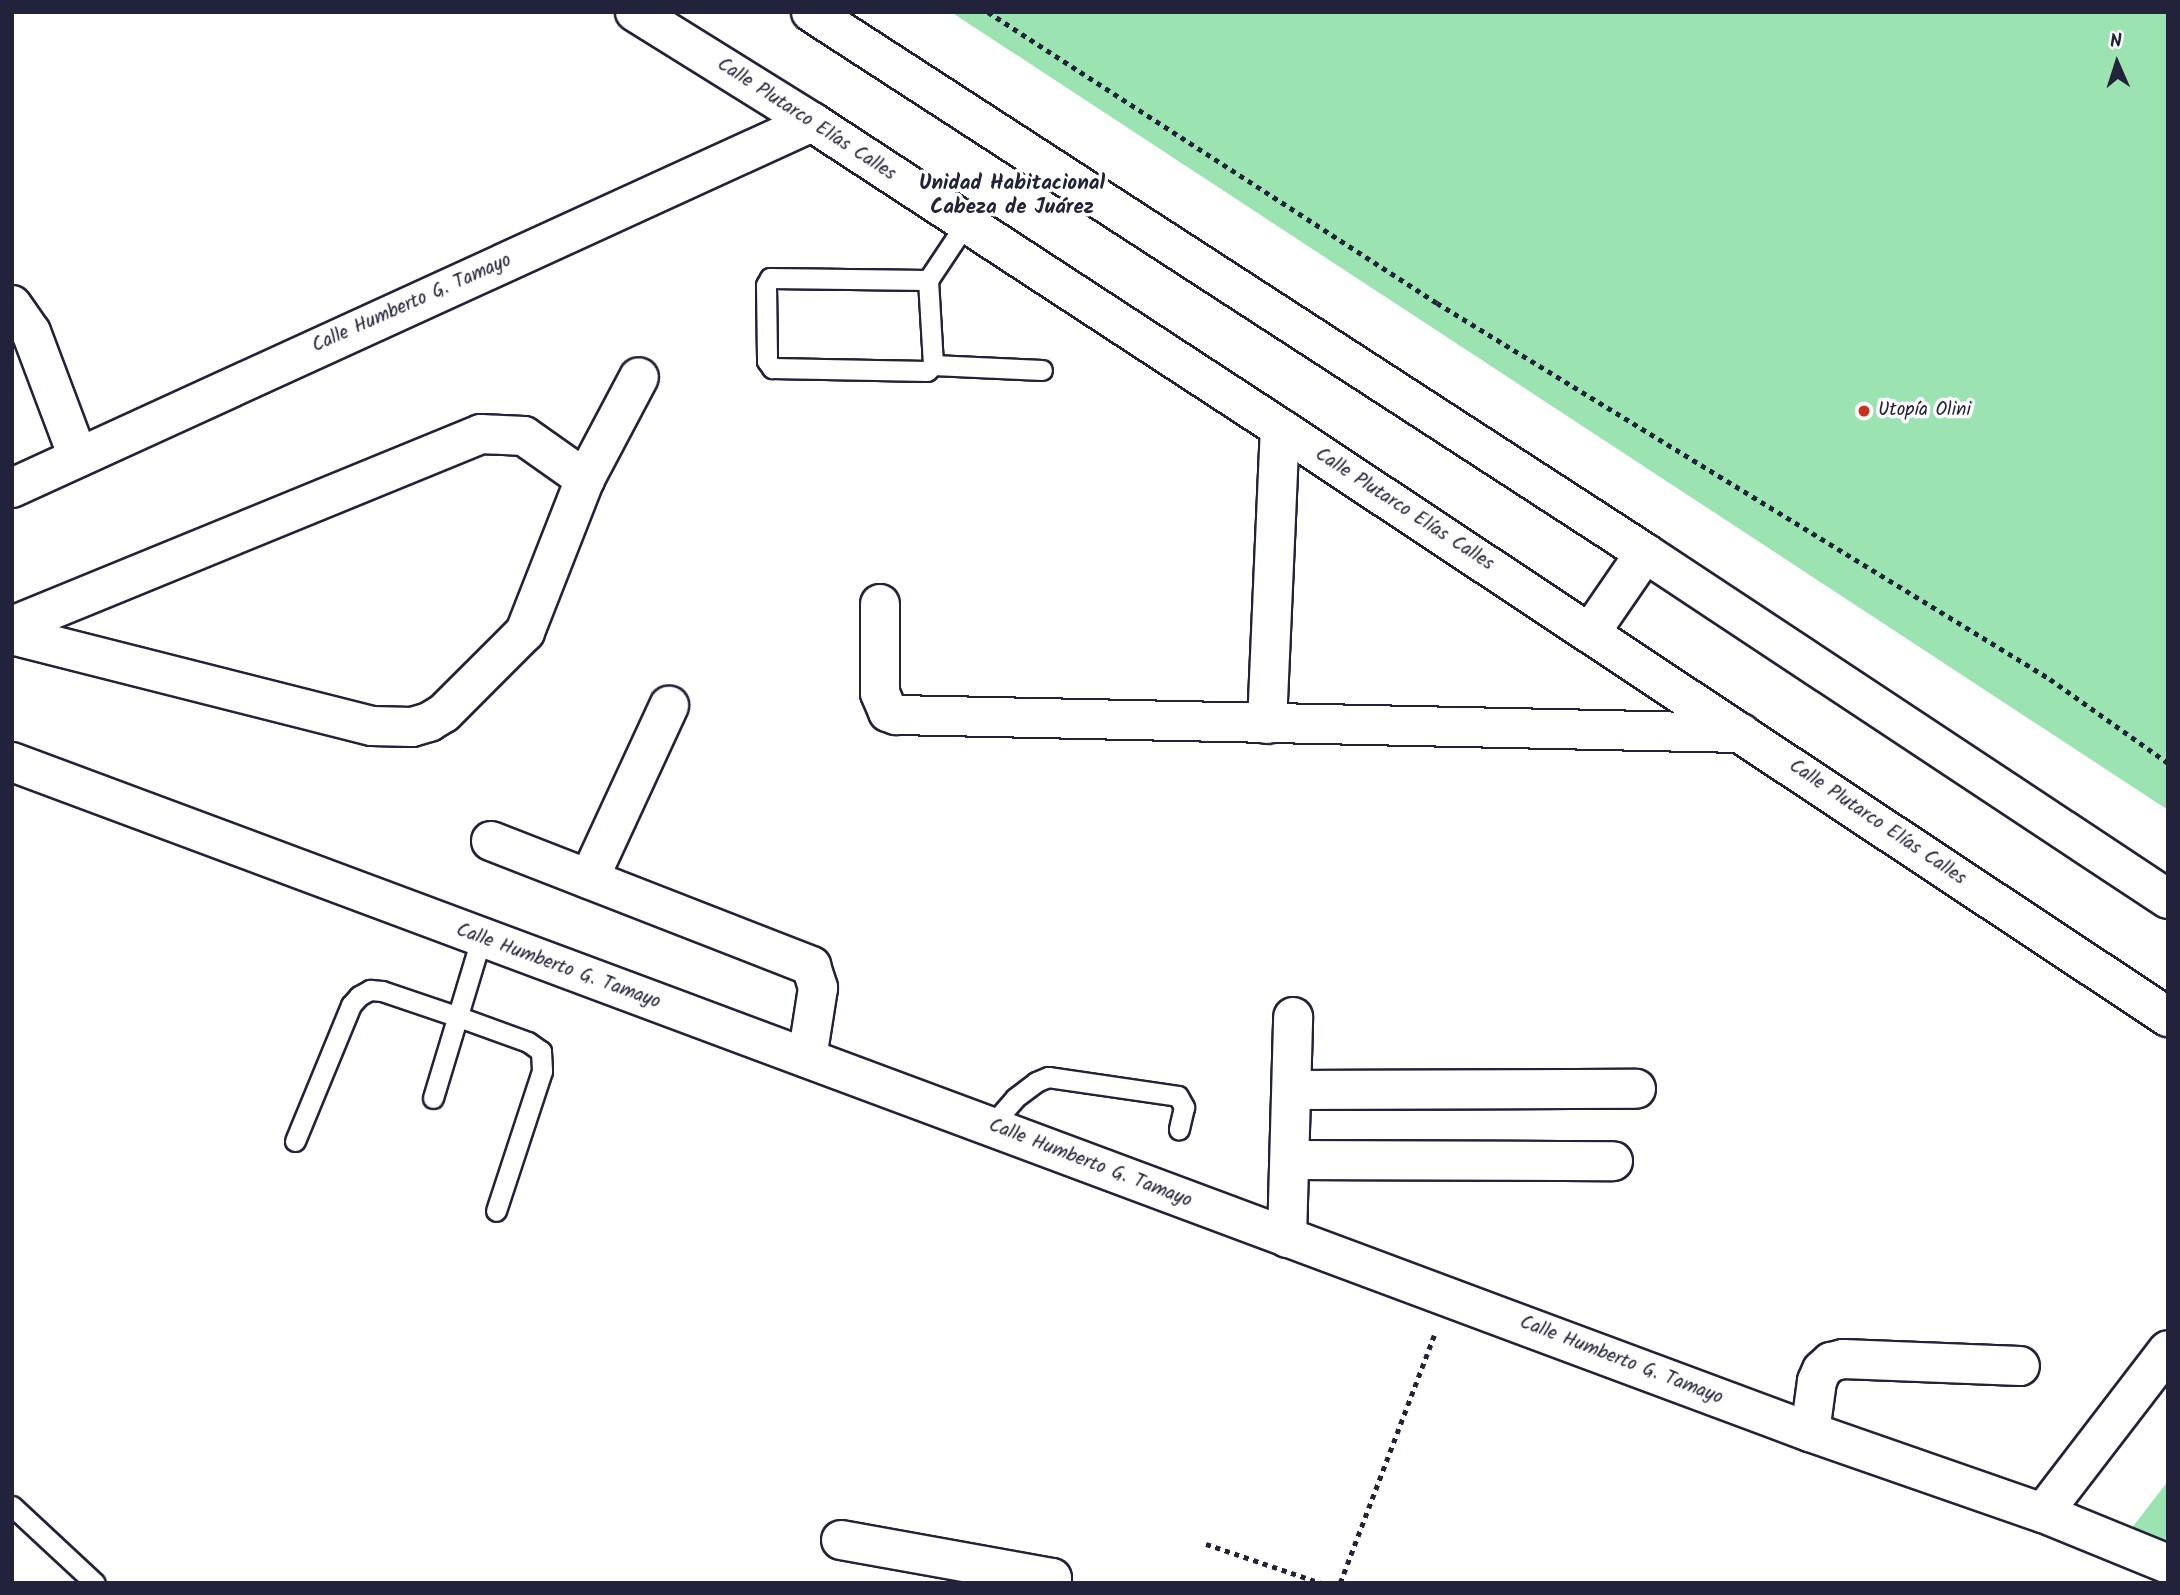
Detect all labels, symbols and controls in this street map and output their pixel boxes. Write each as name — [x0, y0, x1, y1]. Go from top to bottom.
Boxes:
text: N — [2109, 27, 2123, 57]
north arrow — [2082, 28, 2152, 98]
street label: Calle Plutarco Elías Calles — [712, 54, 900, 186]
district label: Unidad Habitacional Cabeza de Juárez — [919, 171, 1105, 221]
street label: Calle Humberto G. Tamayo — [309, 250, 515, 358]
place label: Utopía Olini — [1878, 400, 1971, 422]
marker: Utopía Olini — [1856, 403, 1872, 419]
street label: Calle Plutarco Elías Calles — [1310, 444, 1498, 576]
street label: Calle Plutarco Elías Calles — [1784, 755, 1970, 891]
street label: Calle Humberto G. Tamayo — [453, 919, 663, 1015]
street label: Calle Humberto G. Tamayo — [985, 1115, 1195, 1213]
street label: Calle Humberto G. Tamayo — [1516, 1312, 1726, 1410]

